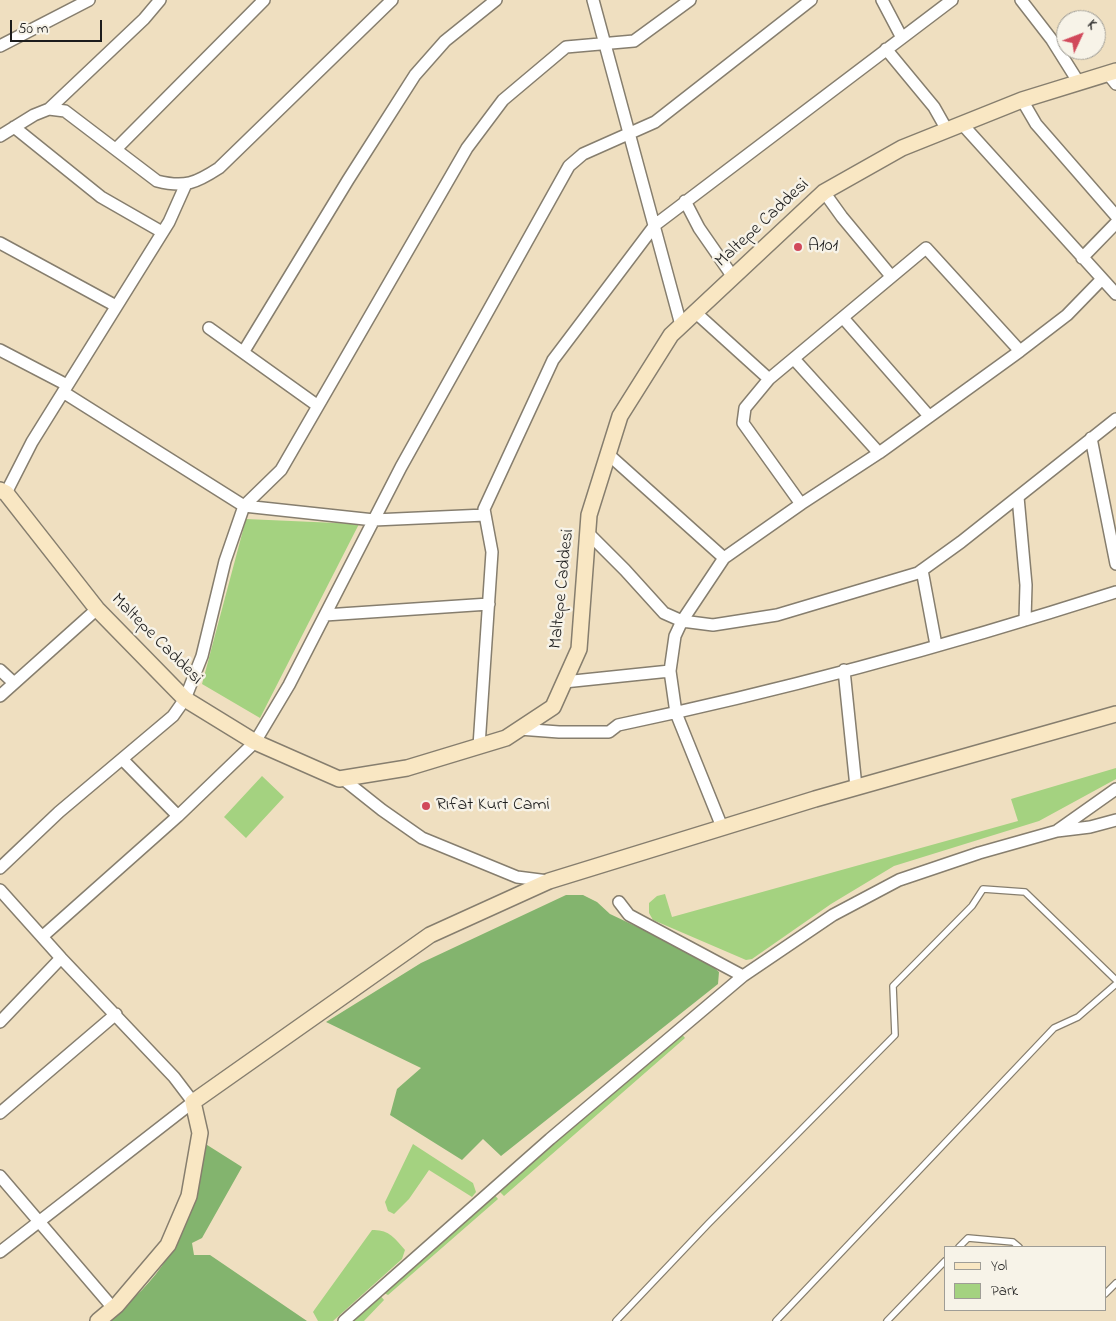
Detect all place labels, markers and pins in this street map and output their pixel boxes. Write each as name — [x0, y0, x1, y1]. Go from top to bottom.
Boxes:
place label: A101 — [808, 236, 838, 258]
marker: A101 — [792, 241, 804, 253]
place label: Rıfat Kurt Cami — [436, 795, 550, 817]
marker: Rıfat Kurt Cami — [420, 800, 432, 812]

